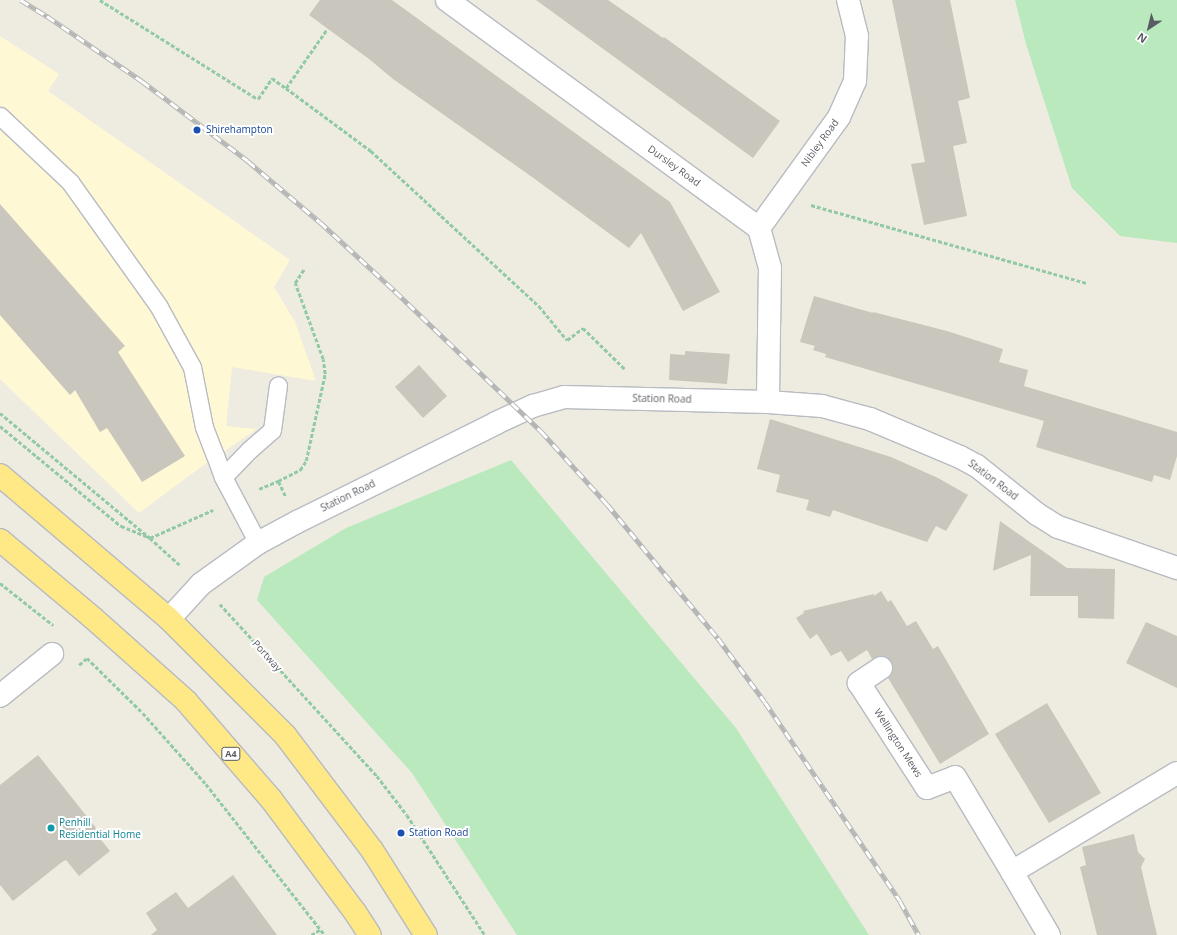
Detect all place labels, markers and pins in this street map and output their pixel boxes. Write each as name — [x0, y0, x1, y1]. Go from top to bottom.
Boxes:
marker: Shirehampton — [191, 124, 203, 136]
place label: Shirehampton — [206, 124, 273, 136]
place label: Penhill Residential Home — [59, 816, 141, 840]
marker: Penhill Residential Home — [46, 823, 56, 833]
place label: Station Road — [409, 827, 468, 839]
marker: Station Road — [396, 828, 406, 838]

